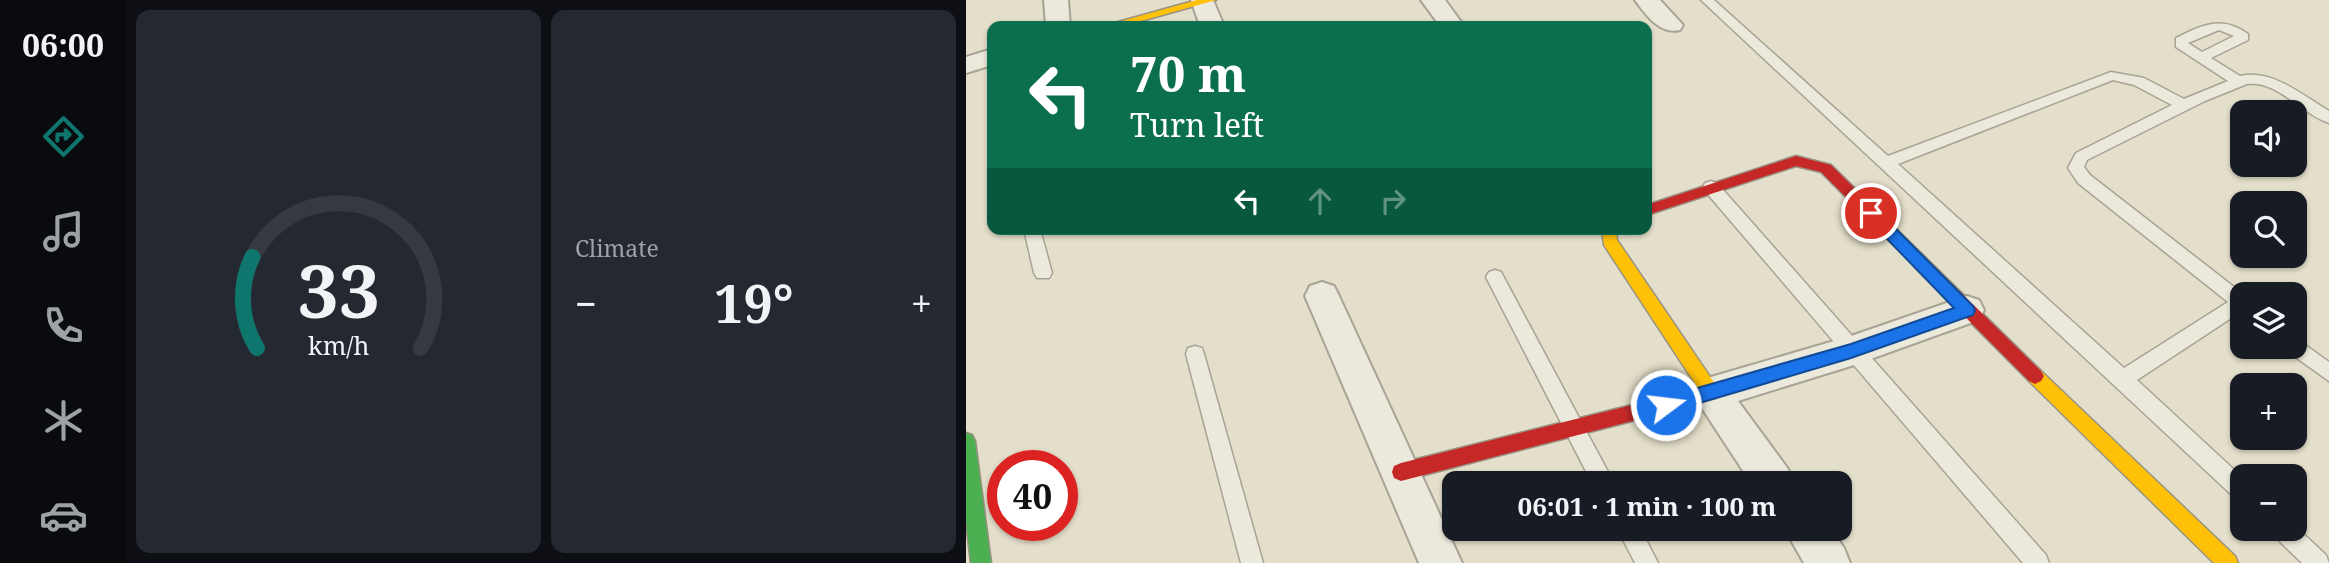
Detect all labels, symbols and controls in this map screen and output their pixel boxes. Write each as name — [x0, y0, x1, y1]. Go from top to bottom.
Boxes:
text: 06:00 — [22, 23, 104, 66]
text: 70 m — [1130, 40, 1246, 106]
icon: left — [1015, 49, 1106, 140]
map controls — [2230, 100, 2307, 541]
button: sound — [2230, 100, 2307, 177]
text: Turn left — [1130, 103, 1264, 146]
icon: directions — [39, 112, 88, 161]
icon: left — [1228, 182, 1266, 220]
icon: ahead — [1301, 182, 1339, 220]
icon: right — [1374, 182, 1412, 220]
pin — [1841, 183, 1901, 243]
button: search — [2230, 191, 2307, 268]
icon: arrive — [1852, 194, 1890, 232]
icon: music — [39, 207, 88, 256]
text: Climate — [575, 232, 659, 264]
text: 33 — [297, 240, 380, 339]
text: 19° — [714, 267, 794, 338]
text: − — [575, 277, 597, 329]
text: + — [911, 277, 932, 329]
button: layers — [2230, 282, 2307, 359]
icon: phone — [39, 301, 88, 350]
text: km/h — [308, 327, 369, 361]
position arrow — [1629, 368, 1703, 442]
button: + — [2230, 373, 2307, 450]
icon: climate — [39, 396, 88, 445]
speed limit sign: 40 — [987, 450, 1078, 541]
button: − — [2230, 464, 2307, 541]
text: 06:01 · 1 min · 100 m — [1517, 488, 1777, 524]
icon: car — [39, 491, 88, 540]

